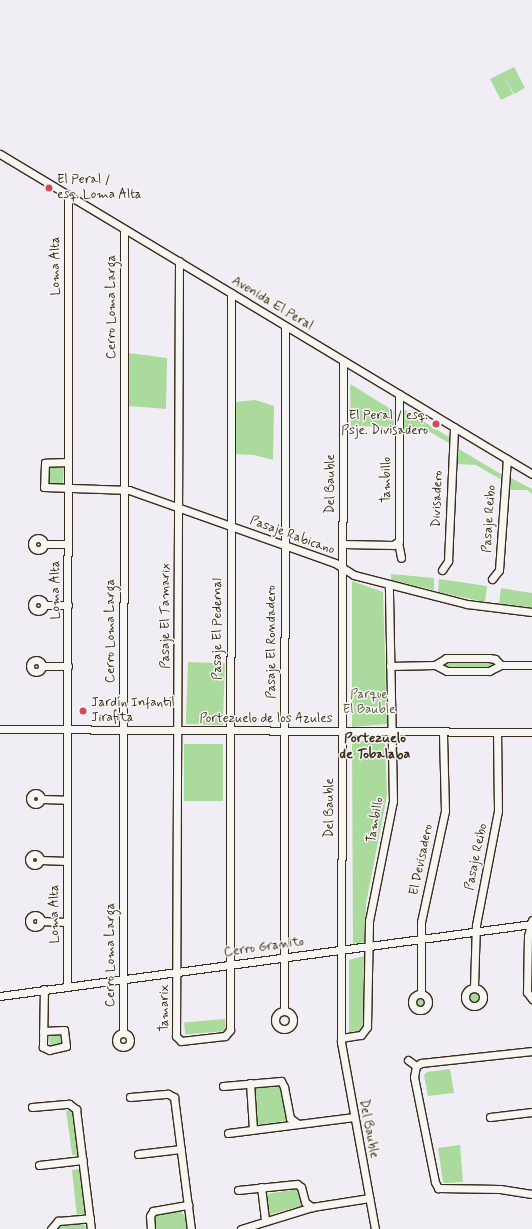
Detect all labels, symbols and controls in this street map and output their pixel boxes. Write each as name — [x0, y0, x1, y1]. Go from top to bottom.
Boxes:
place label: El Peral / esq. Loma Alta — [57, 173, 141, 204]
marker: El Peral / esq. Loma Alta — [44, 183, 54, 193]
street label: Loma Alta — [48, 237, 64, 295]
street label: Cerro Loma Larga — [104, 255, 120, 359]
street label: Avenida El Peral — [230, 275, 314, 333]
place label: El Peral / esq. Psje. Divisadero — [341, 409, 428, 440]
marker: El Peral / esq. Psje. Divisadero — [431, 419, 441, 429]
street label: Del Bauble — [323, 455, 339, 513]
street label: Tambillo — [379, 457, 395, 503]
street label: Divisadero — [429, 470, 447, 528]
street label: Pasaje Reibo — [480, 485, 500, 553]
street label: Pasaje Rabicano — [247, 513, 337, 559]
street label: Loma Alta — [48, 561, 64, 619]
street label: Pasaje El Tamarix — [158, 565, 174, 667]
street label: Pasaje El Pedernal — [210, 578, 226, 680]
street label: Cerro Loma Larga — [103, 579, 119, 683]
street label: Pasaje El Rondadero — [264, 587, 280, 697]
park label: Parque El Bauble — [344, 688, 394, 719]
place label: Jardín Infantil Jirafita — [91, 696, 178, 727]
marker: Jardín Infantil Jirafita — [78, 706, 88, 716]
street label: Portezuelo de los Azules — [202, 711, 330, 727]
district label: Portezuelo de Tobalaba — [340, 730, 410, 762]
street label: Del Bauble — [322, 779, 338, 837]
street label: Tambillo — [364, 796, 388, 844]
street label: El Devisadero — [407, 822, 437, 898]
street label: Pasaje Reibo — [462, 822, 492, 892]
street label: Loma Alta — [47, 885, 63, 943]
street label: Cerro Loma Larga — [103, 903, 119, 1007]
street label: Cerro Granito — [223, 935, 305, 961]
street label: Tamarix — [157, 984, 173, 1032]
street label: Del Bauble — [355, 1099, 381, 1159]

